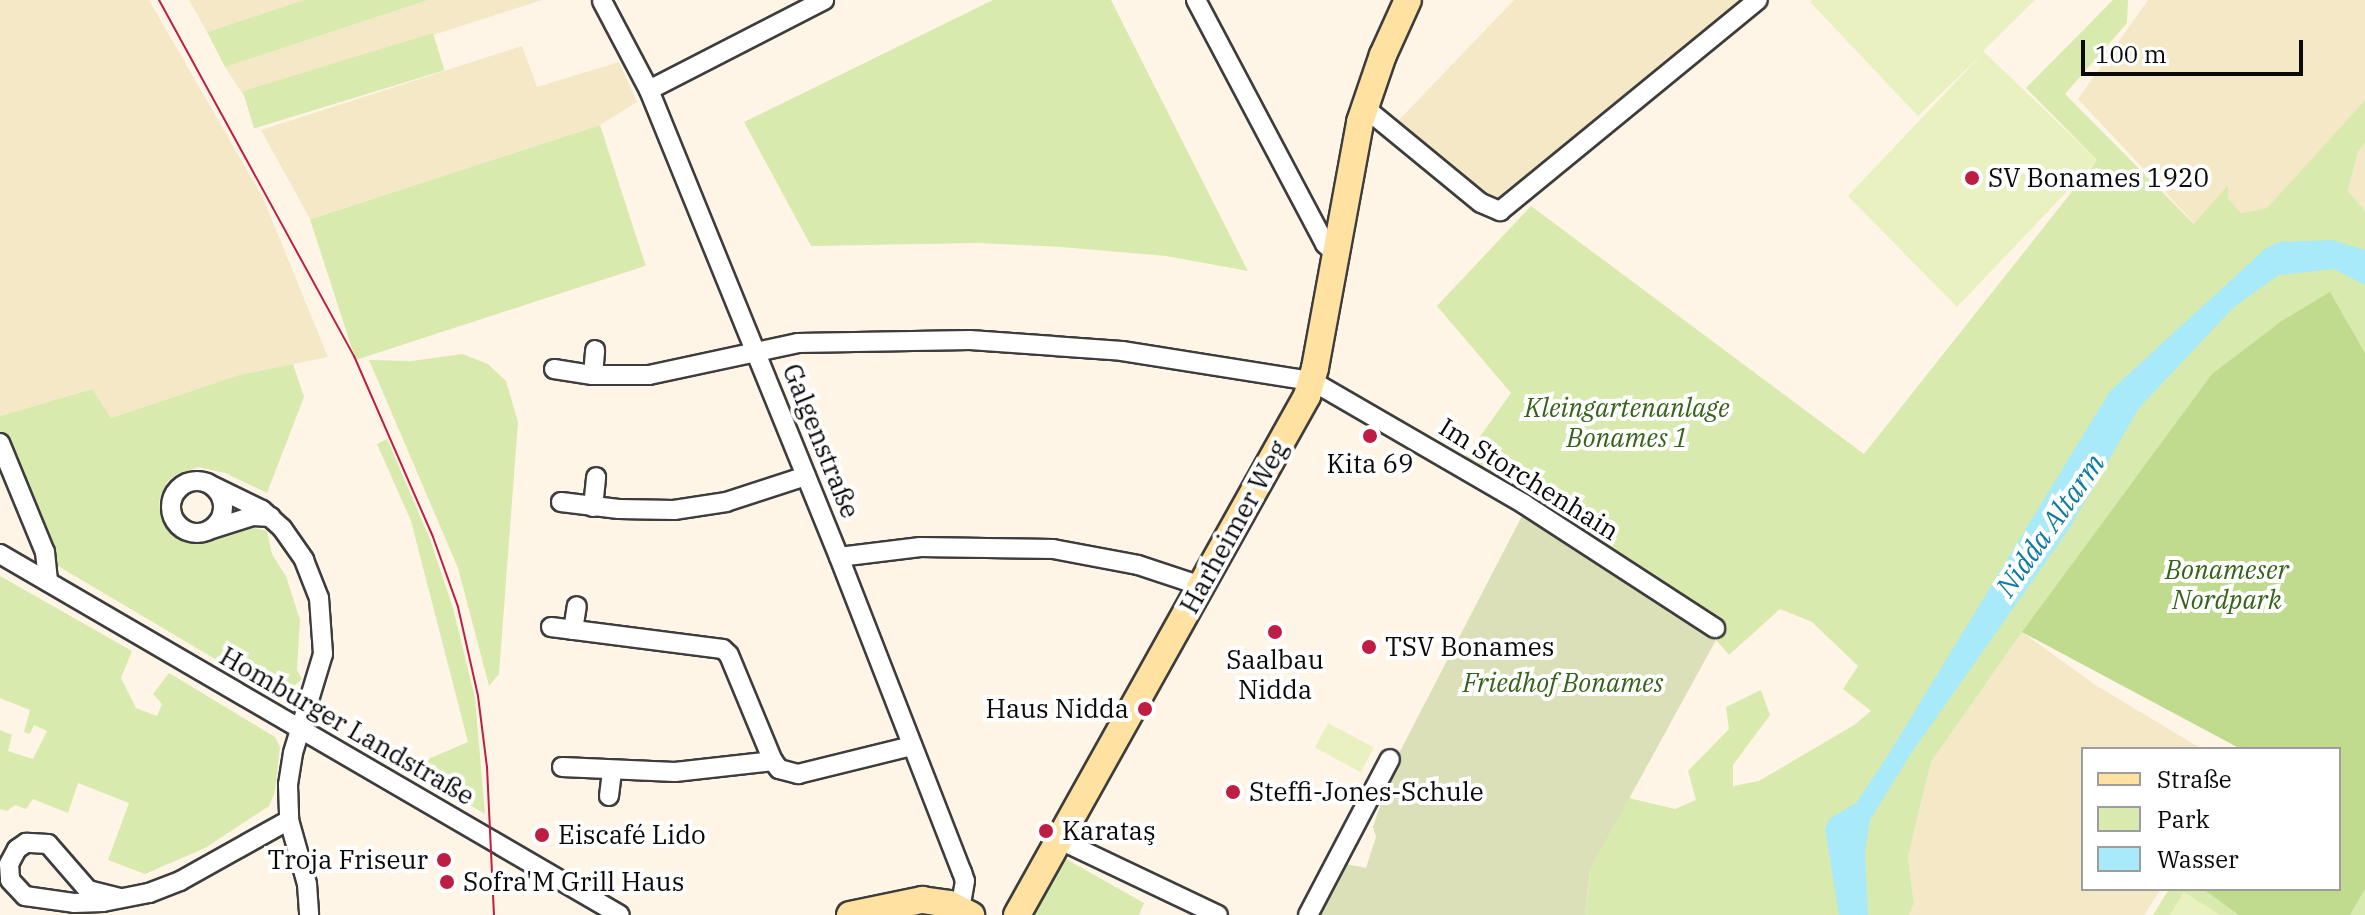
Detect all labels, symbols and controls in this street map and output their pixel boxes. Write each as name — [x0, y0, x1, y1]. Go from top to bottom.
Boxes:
scale bar — [2085, 24, 2307, 74]
text: 100 m — [2095, 38, 2167, 70]
place label: SV Bonames 1920 — [1988, 162, 2209, 194]
marker: SV Bonames 1920 — [1963, 169, 1981, 187]
street label: Galgenstraße — [776, 359, 866, 523]
park label: Kleingartenanlage Bonames 1 — [1524, 392, 1730, 454]
street label: Im Storchenhain — [1433, 411, 1625, 547]
marker: Kita 69 — [1361, 427, 1379, 445]
street label: Harheimer Weg — [1174, 435, 1294, 619]
water label: Nidda Altarm — [1989, 447, 2111, 603]
place label: Kita 69 — [1326, 448, 1414, 480]
park label: Bonameser Nordpark — [2165, 554, 2289, 616]
marker: Saalbau Nidda — [1266, 623, 1284, 641]
place label: TSV Bonames — [1385, 631, 1554, 663]
marker: TSV Bonames — [1360, 638, 1378, 656]
street label: Homburger Landstraße — [214, 640, 480, 812]
place label: Saalbau Nidda — [1226, 644, 1324, 706]
park label: Friedhof Bonames — [1463, 667, 1663, 699]
place label: Haus Nidda — [985, 693, 1129, 725]
marker: Haus Nidda — [1136, 700, 1154, 718]
legend — [2081, 747, 2341, 891]
text: Straße — [2157, 763, 2232, 795]
place label: Steffi-Jones-Schule — [1249, 776, 1484, 808]
marker: Steffi-Jones-Schule — [1224, 783, 1242, 801]
text: Park — [2157, 803, 2209, 835]
place label: Karataş — [1062, 815, 1156, 847]
place label: Eiscafé Lido — [558, 819, 706, 851]
marker: Karataş — [1037, 822, 1055, 840]
marker: Eiscafé Lido — [533, 826, 551, 844]
text: Wasser — [2157, 843, 2239, 875]
place label: Troja Friseur — [268, 844, 428, 876]
marker: Troja Friseur — [435, 851, 453, 869]
place label: Sofra'M Grill Haus — [463, 866, 684, 898]
marker: Sofra'M Grill Haus — [438, 873, 456, 891]

